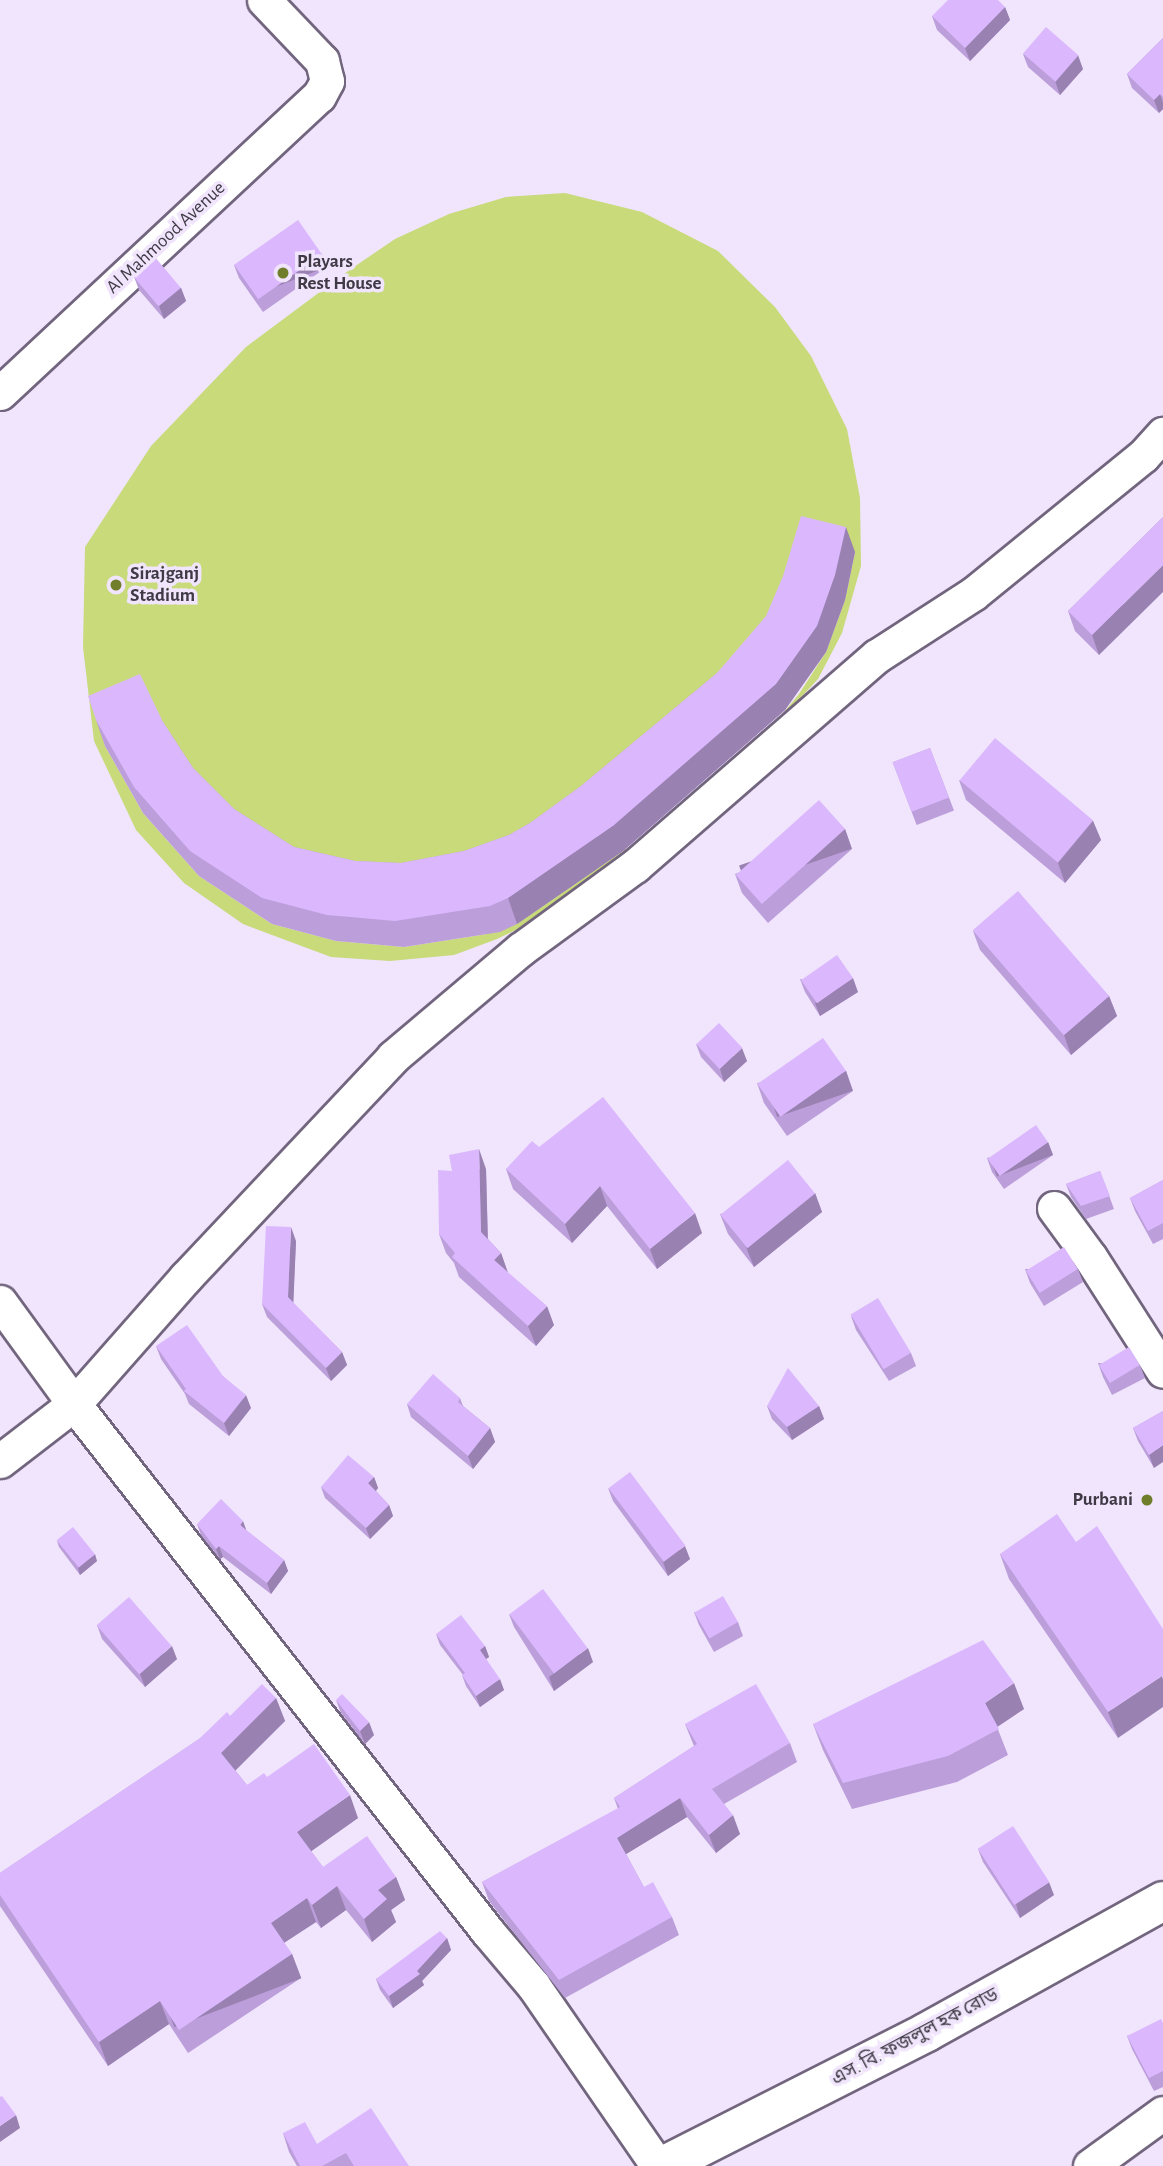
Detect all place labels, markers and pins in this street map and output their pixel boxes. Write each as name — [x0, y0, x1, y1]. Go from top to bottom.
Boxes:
place label: Playars Rest House — [297, 251, 382, 295]
marker: Playars Rest House — [275, 265, 291, 281]
place label: Sirajganj Stadium — [130, 563, 199, 607]
marker: Sirajganj Stadium — [108, 577, 124, 593]
place label: Purbani — [1072, 1489, 1133, 1511]
marker: Purbani — [1139, 1492, 1155, 1508]

